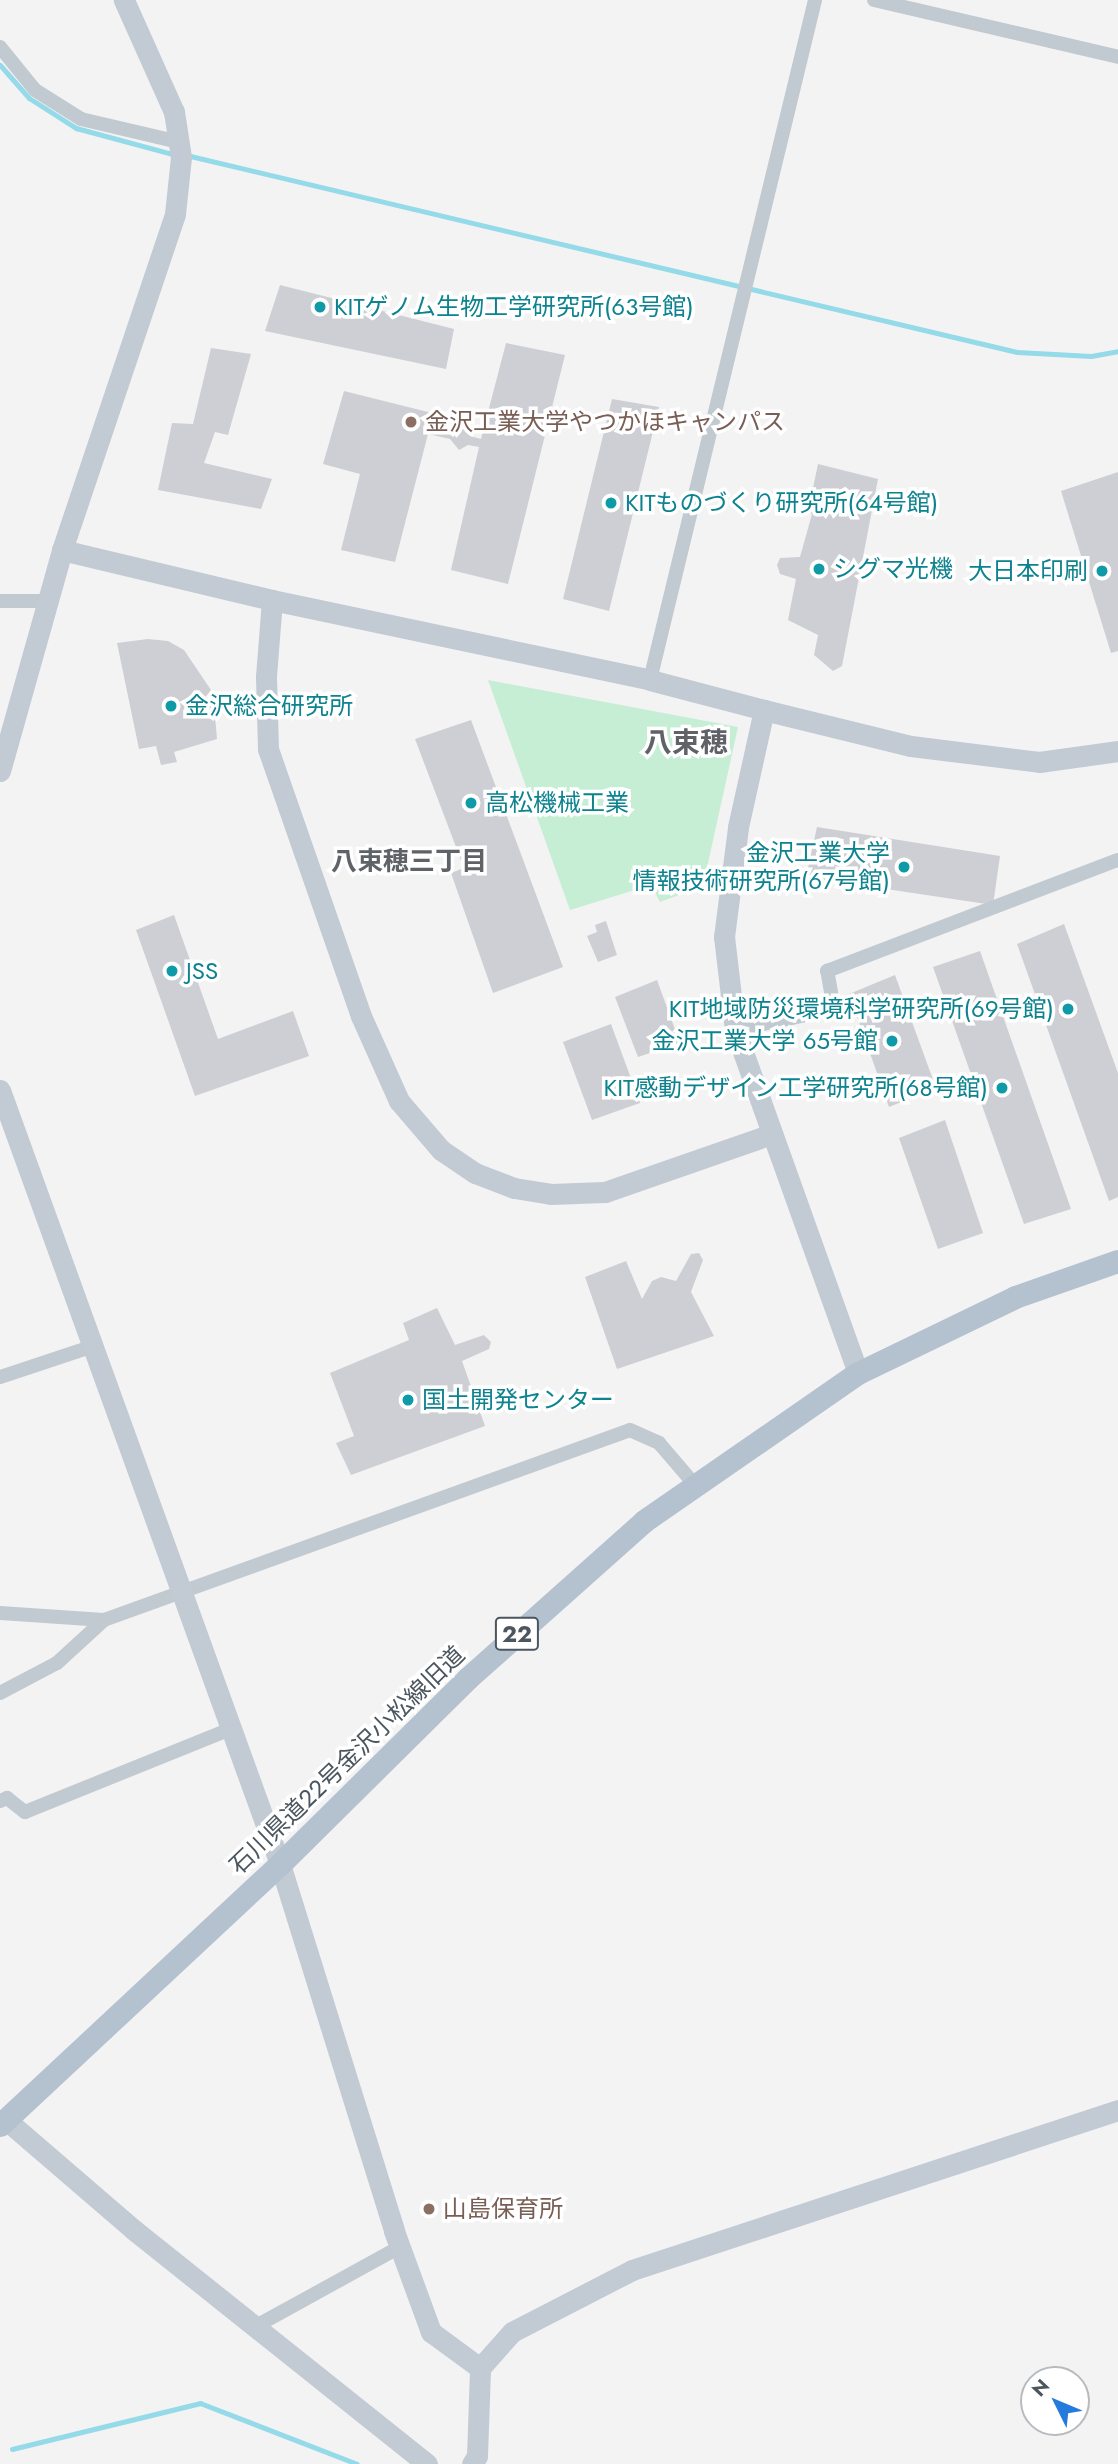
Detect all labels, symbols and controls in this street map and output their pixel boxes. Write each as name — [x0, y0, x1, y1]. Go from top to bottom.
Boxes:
place label: KITゲノム生物工学研究所(63号館) — [334, 293, 694, 321]
marker: KITゲノム生物工学研究所(63号館) — [312, 299, 328, 315]
place label: 金沢工業大学やつかほキャンパス — [425, 408, 785, 436]
marker: 金沢工業大学やつかほキャンパス — [403, 414, 419, 430]
place label: KITものづくり研究所(64号館) — [625, 489, 938, 517]
marker: KITものづくり研究所(64号館) — [603, 495, 619, 511]
place label: シグマ光機 — [833, 555, 953, 583]
place label: 大日本印刷 — [968, 557, 1088, 585]
marker: シグマ光機 — [811, 561, 827, 577]
marker: 大日本印刷 — [1094, 563, 1110, 579]
place label: 金沢総合研究所 — [185, 692, 353, 720]
marker: 金沢総合研究所 — [163, 698, 179, 714]
district label: 八束穂 — [644, 726, 728, 760]
place label: 高松機械工業 — [485, 789, 629, 817]
marker: 高松機械工業 — [463, 795, 479, 811]
place label: 金沢工業大学 情報技術研究所(67号館) — [633, 839, 890, 895]
district label: 八束穂三丁目 — [331, 846, 487, 878]
marker: 金沢工業大学 情報技術研究所(67号館) — [896, 859, 912, 875]
place label: JSS — [186, 957, 218, 985]
marker: JSS — [164, 963, 180, 979]
place label: KIT地域防災環境科学研究所(69号館) — [669, 995, 1054, 1023]
marker: KIT地域防災環境科学研究所(69号館) — [1060, 1001, 1076, 1017]
place label: 金沢工業大学 65号館 — [651, 1027, 878, 1055]
marker: 金沢工業大学 65号館 — [884, 1033, 900, 1049]
place label: KIT感動デザイン工学研究所(68号館) — [604, 1074, 988, 1102]
marker: KIT感動デザイン工学研究所(68号館) — [994, 1080, 1010, 1096]
place label: 国土開発センター — [422, 1386, 614, 1414]
marker: 国土開発センター — [400, 1392, 416, 1408]
road number: 22 — [494, 1614, 540, 1653]
street label: 石川県道22号金沢小松線旧道 — [224, 1640, 470, 1880]
place label: 山島保育所 — [443, 2195, 563, 2223]
marker: 山島保育所 — [421, 2201, 437, 2217]
north arrow — [1020, 2366, 1090, 2436]
text: N — [1026, 2373, 1056, 2402]

